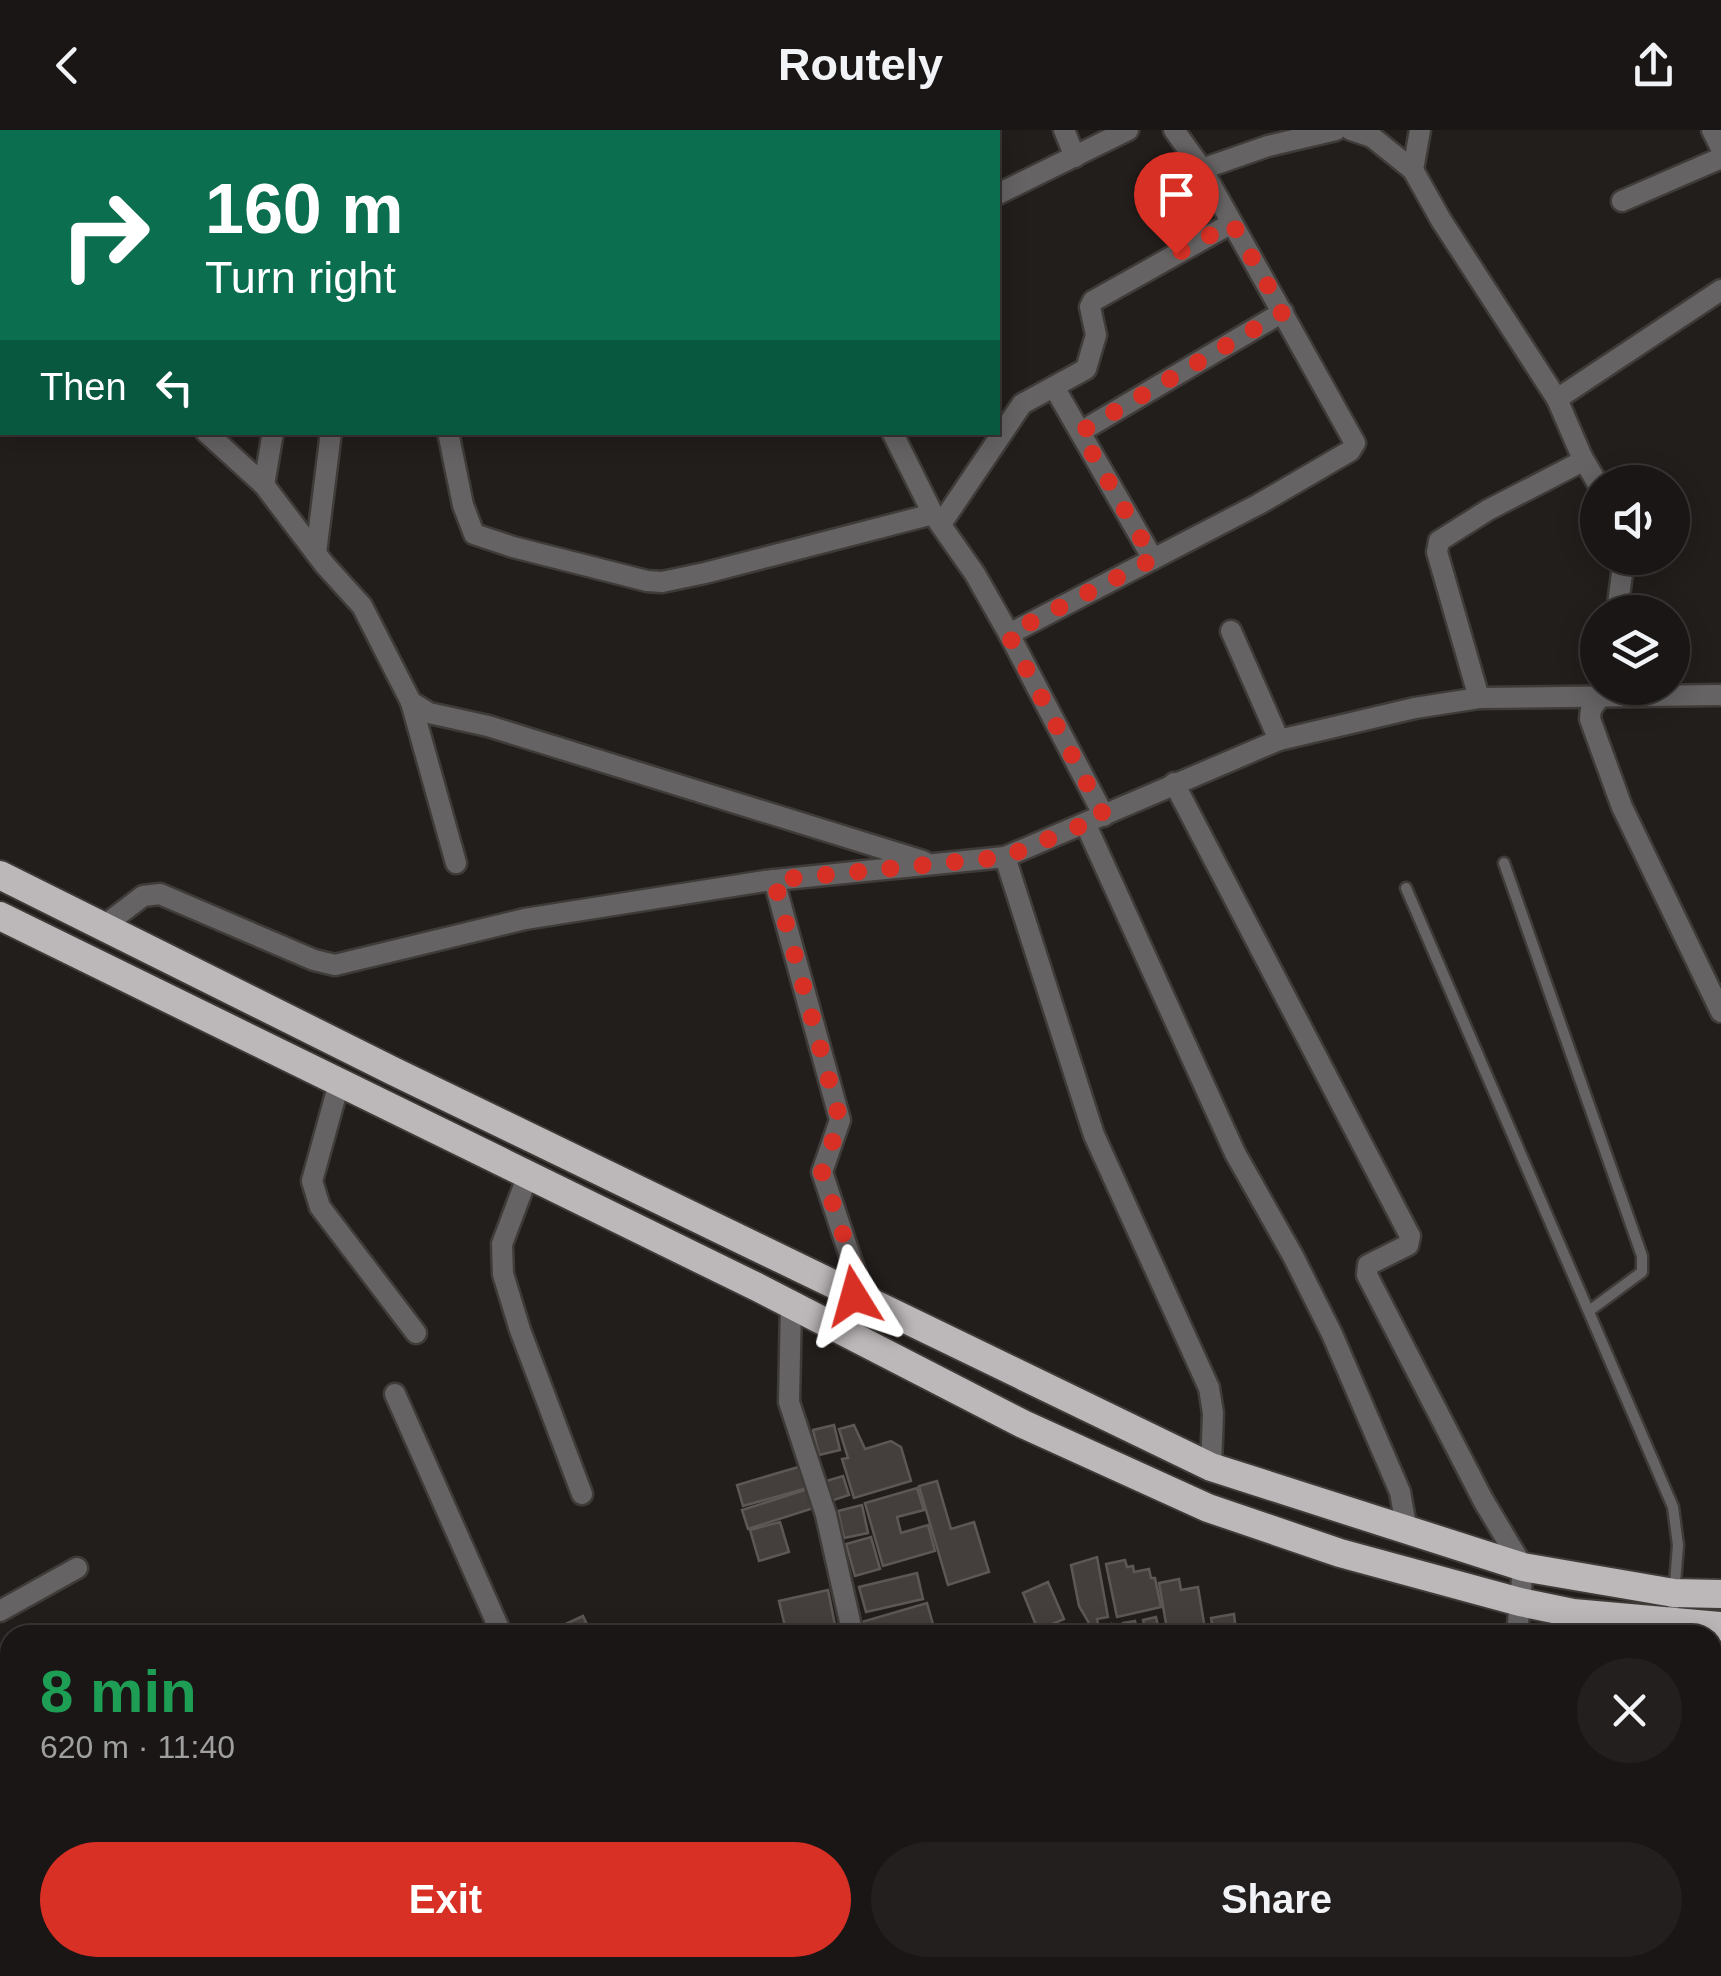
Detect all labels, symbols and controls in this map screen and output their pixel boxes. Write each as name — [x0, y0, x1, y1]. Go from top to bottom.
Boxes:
icon: back — [40, 38, 95, 93]
icon: share — [1626, 38, 1681, 93]
text: Routely — [778, 39, 943, 90]
pin — [1134, 152, 1219, 255]
icon: arrive — [1149, 167, 1204, 222]
icon: right — [40, 170, 170, 300]
text: 160 m — [205, 170, 403, 248]
text: Turn right — [205, 252, 396, 303]
icon: left — [147, 360, 202, 415]
text: Then — [40, 366, 127, 408]
map controls — [1580, 465, 1690, 705]
button: sound — [1580, 465, 1690, 575]
button: layers — [1580, 595, 1690, 705]
position arrow — [802, 1244, 906, 1348]
text: 8 min — [40, 1658, 197, 1725]
button: close — [1577, 1658, 1682, 1763]
text: 620 m · 11:40 — [40, 1729, 235, 1765]
button: Exit — [40, 1842, 851, 1957]
button: Share — [871, 1842, 1682, 1957]

